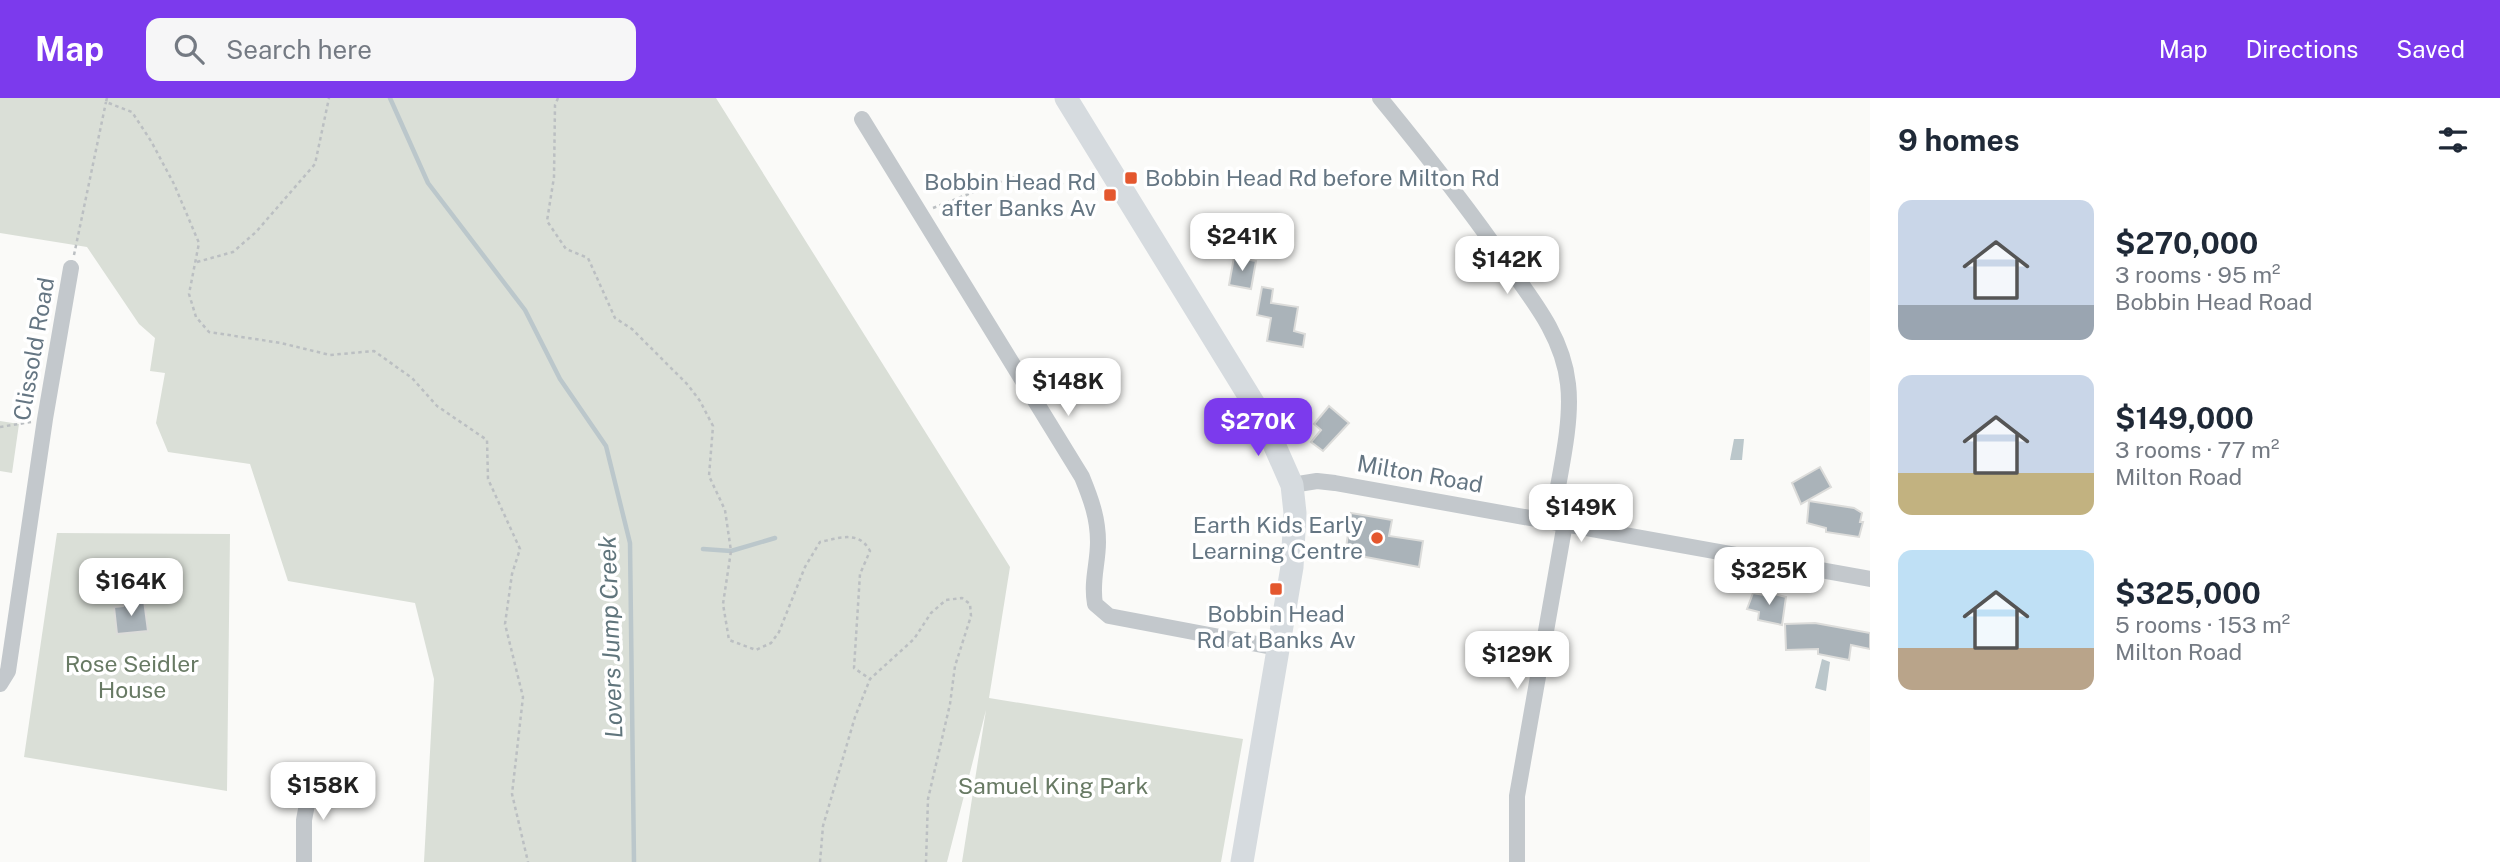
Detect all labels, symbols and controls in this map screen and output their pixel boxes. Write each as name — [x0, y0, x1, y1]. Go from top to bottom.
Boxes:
search box — [146, 18, 636, 81]
text: Map — [35, 30, 104, 68]
icon: search — [170, 30, 208, 68]
text: Search here — [226, 34, 372, 65]
text: Map — [2159, 35, 2208, 63]
text: Directions — [2246, 35, 2358, 63]
text: Saved — [2396, 35, 2465, 63]
icon: filters — [2434, 121, 2472, 159]
text: 9 homes — [1898, 122, 2020, 158]
place label: Bobbin Head Rd before Milton Rd — [1145, 164, 1500, 191]
place label: Bobbin Head Rd after Banks Av — [924, 168, 1096, 221]
marker: Bobbin Head Rd before Milton Rd — [1123, 170, 1139, 186]
marker: Bobbin Head Rd after Banks Av — [1102, 187, 1118, 203]
pin: $241K — [1193, 214, 1291, 273]
text: $241K — [1206, 222, 1278, 249]
text: $270,000 — [2115, 225, 2258, 261]
icon: home — [1954, 228, 2038, 312]
pin: $142K — [1458, 236, 1556, 296]
text: $142K — [1471, 245, 1543, 272]
text: 3 rooms · 95 m² — [2115, 261, 2281, 288]
street label: Clissold Road — [8, 275, 59, 423]
text: Bobbin Head Road — [2115, 288, 2312, 315]
pin: $148K — [1019, 358, 1117, 418]
text: $148K — [1032, 367, 1104, 394]
pin: $270K — [1209, 398, 1307, 458]
text: $149,000 — [2115, 400, 2254, 436]
icon: home — [1954, 403, 2038, 487]
text: $270K — [1220, 407, 1296, 434]
text: 3 rooms · 77 m² — [2115, 436, 2279, 463]
street label: Milton Road — [1355, 449, 1485, 498]
text: Milton Road — [2115, 463, 2242, 490]
pin: $149K — [1532, 484, 1630, 544]
text: $149K — [1545, 493, 1617, 520]
place label: Earth Kids Early Learning Centre — [1191, 511, 1363, 564]
marker: Earth Kids Early Learning Centre — [1369, 530, 1385, 546]
water label: Lovers Jump Creek — [592, 535, 628, 739]
pin: $325K — [1720, 547, 1818, 607]
text: $325K — [1730, 556, 1808, 583]
pin: $164K — [82, 559, 180, 618]
text: $164K — [95, 567, 167, 594]
text: $325,000 — [2115, 575, 2261, 611]
icon: home — [1954, 578, 2038, 662]
marker: Bobbin Head Rd at Banks Av — [1268, 581, 1284, 597]
place label: Bobbin Head Rd at Banks Av — [1197, 600, 1356, 653]
text: 5 rooms · 153 m² — [2115, 611, 2290, 638]
pin: $129K — [1468, 632, 1566, 691]
text: Milton Road — [2115, 638, 2242, 665]
text: $129K — [1481, 640, 1553, 667]
park label: Rose Seidler House — [65, 650, 199, 703]
pin: $158K — [274, 762, 372, 822]
text: $158K — [287, 771, 359, 798]
park label: Samuel King Park — [958, 772, 1148, 799]

